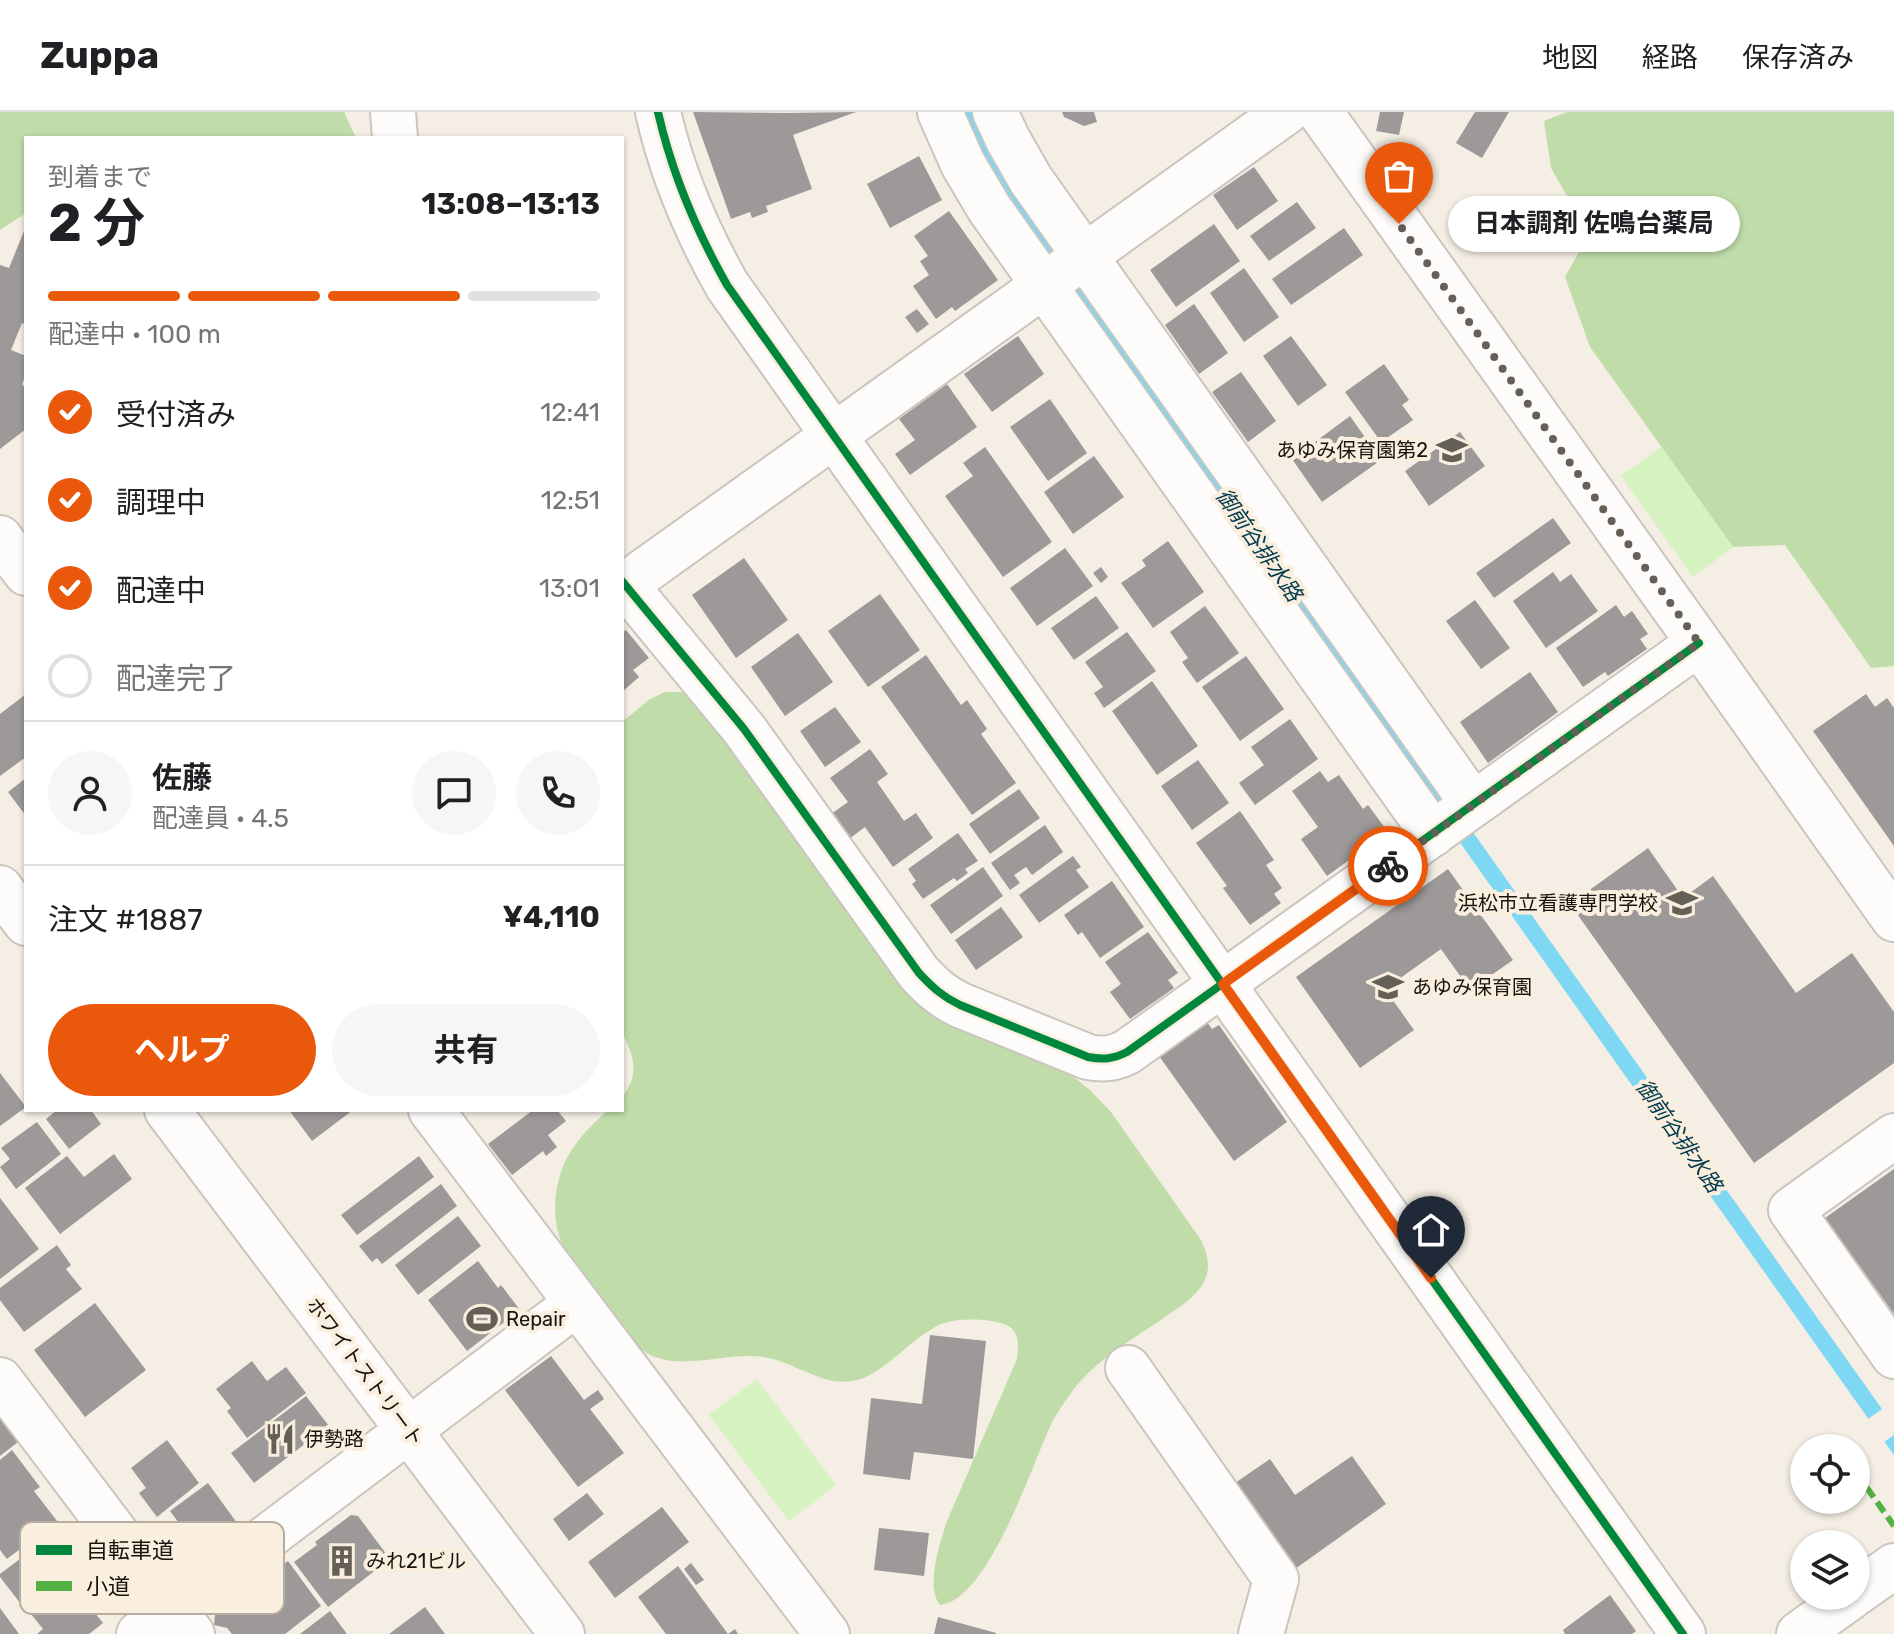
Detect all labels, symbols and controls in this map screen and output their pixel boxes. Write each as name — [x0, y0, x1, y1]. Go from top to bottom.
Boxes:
text: Zuppa — [40, 32, 159, 78]
text: 地図 — [1542, 41, 1598, 74]
text: 経路 — [1642, 41, 1698, 74]
text: 保存済み — [1742, 41, 1854, 74]
pin — [1365, 142, 1433, 224]
icon: bag — [1377, 154, 1421, 198]
text: 到着まで — [48, 162, 152, 193]
text: 13:08–13:13 — [422, 186, 600, 222]
text: 2 分 — [48, 192, 145, 254]
callout: 日本調剤 佐鳴台薬局 — [1447, 196, 1739, 252]
text: 日本調剤 佐鳴台薬局 — [1474, 208, 1714, 239]
text: 配達中 · 100 m — [48, 319, 221, 350]
icon: check — [48, 390, 92, 434]
text: 受付済み — [116, 397, 236, 433]
text: 12:41 — [540, 397, 600, 428]
school or university icon: あゆみ保育園第2 — [1435, 433, 1469, 467]
place label: あゆみ保育園第2 — [1276, 438, 1428, 462]
icon: check — [48, 478, 92, 522]
water label: 御前谷排水路 — [1210, 483, 1309, 608]
text: 調理中 — [116, 485, 206, 521]
text: 12:51 — [541, 485, 600, 516]
icon: check — [48, 566, 92, 610]
text: 配達中 — [116, 573, 206, 609]
text: 13:01 — [539, 573, 600, 604]
text: 配達完了 — [116, 661, 236, 697]
button: person — [48, 751, 132, 835]
button: chat — [412, 751, 496, 835]
button: phone — [516, 751, 600, 835]
text: 佐藤 — [152, 760, 212, 796]
text: 配達員 · 4.5 — [152, 803, 289, 834]
courier — [1348, 826, 1428, 906]
icon: bike — [1366, 844, 1410, 888]
school or university icon: 浜松市立看護専門学校 — [1665, 886, 1699, 920]
place label: 浜松市立看護専門学校 — [1458, 891, 1658, 915]
text: ¥4,110 — [502, 899, 600, 935]
text: 注文 #1887 — [48, 902, 203, 938]
school or university icon: あゆみ保育園 — [1371, 970, 1405, 1004]
place label: あゆみ保育園 — [1412, 975, 1532, 999]
button: ヘルプ — [48, 1004, 316, 1096]
button: 共有 — [332, 1004, 600, 1096]
water label: 御前谷排水路 — [1630, 1074, 1729, 1199]
pin — [1397, 1196, 1465, 1278]
icon: home — [1409, 1208, 1453, 1252]
street label: ホワイトストリート — [301, 1293, 429, 1451]
sports icon: Repair — [465, 1302, 499, 1336]
place label: Repair — [506, 1307, 566, 1331]
restaurant icon: 伊勢路 — [263, 1422, 297, 1456]
place label: 伊勢路 — [304, 1427, 364, 1451]
map controls — [1790, 1434, 1870, 1610]
button: locate — [1790, 1434, 1870, 1514]
legend — [20, 1522, 284, 1614]
button: layers — [1790, 1530, 1870, 1610]
text: 自転車道 — [86, 1537, 174, 1564]
building icon: みれ21ビル — [325, 1544, 359, 1578]
place label: みれ21ビル — [366, 1549, 466, 1573]
text: 小道 — [86, 1573, 130, 1600]

